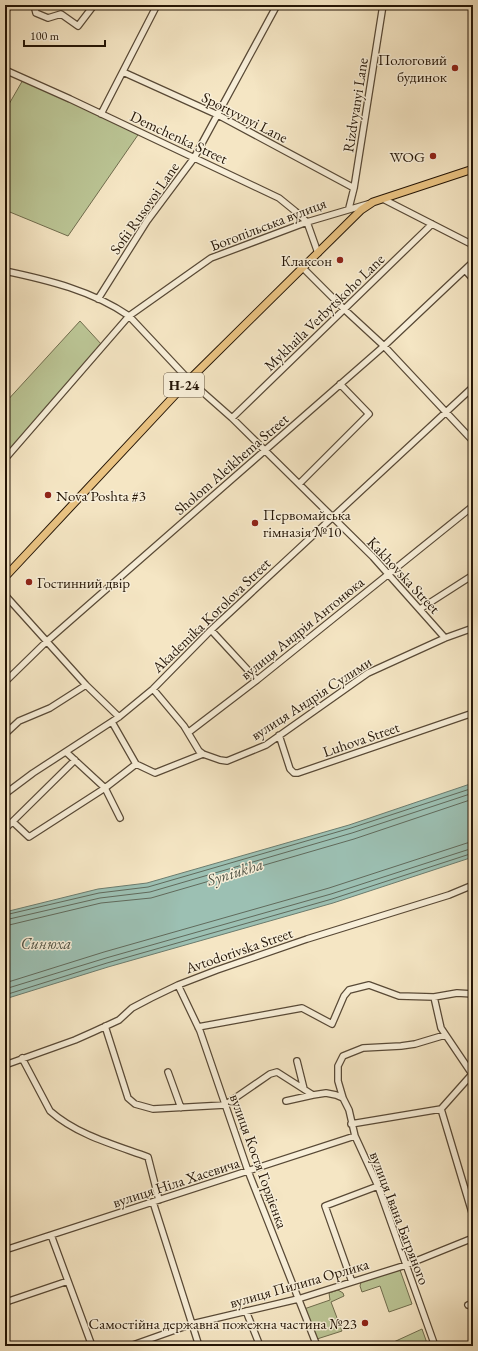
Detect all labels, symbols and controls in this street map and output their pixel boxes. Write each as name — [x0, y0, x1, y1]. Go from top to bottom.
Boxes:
scale bar — [24, 22, 105, 48]
text: 100 m — [30, 28, 60, 44]
place label: Пологовий будинок — [378, 50, 447, 86]
street label: Rizdvyanyi Lane — [338, 56, 372, 154]
marker: Пологовий будинок — [450, 63, 460, 73]
street label: Sportyvnyi Lane — [199, 87, 291, 147]
street label: Demchenka Street — [127, 106, 231, 168]
place label: WOG — [389, 147, 425, 166]
marker: WOG — [428, 151, 438, 161]
street label: Sofii Rusovoi Lane — [105, 158, 183, 258]
street label: Богопільська вулиця — [207, 193, 329, 255]
street label: Mykhaila Verbytskoho Lane — [260, 249, 388, 375]
place label: Клаксон — [281, 251, 332, 270]
marker: Клаксон — [335, 255, 345, 265]
road number: Н-24 — [164, 373, 204, 397]
street label: Sholom Aleikhema Street — [170, 409, 292, 519]
place label: Nova Poshta #3 — [56, 486, 146, 505]
marker: Nova Poshta #3 — [43, 490, 53, 500]
place label: Первомайська гімназія №10 — [263, 505, 351, 541]
marker: Первомайська гімназія №10 — [250, 518, 260, 528]
street label: Kakhovska Street — [363, 532, 445, 618]
street label: Akademika Korolova Street — [147, 553, 274, 677]
street label: вулиця Андрія Антонюка — [236, 572, 368, 684]
place label: Гостинний двір — [37, 573, 130, 592]
marker: Гостинний двір — [24, 577, 34, 587]
street label: вулиця Андрія Сулими — [247, 652, 375, 744]
street label: Luhova Street — [320, 717, 402, 761]
water label: Syniukha — [203, 854, 266, 891]
street label: Avtodorivska Street — [182, 923, 295, 978]
water label: Синюха — [21, 933, 71, 954]
street label: вулиця Костя Гордієнка — [226, 1091, 292, 1231]
street label: вулиця Івана Багряного — [366, 1149, 434, 1287]
street label: вулиця Ніла Хасевича — [110, 1153, 242, 1211]
street label: вулиця Пилипа Орлика — [227, 1254, 371, 1312]
place label: Самостійна державна пожежна частина №23 — [89, 1314, 357, 1333]
marker: Самостійна державна пожежна частина №23 — [360, 1318, 370, 1328]

